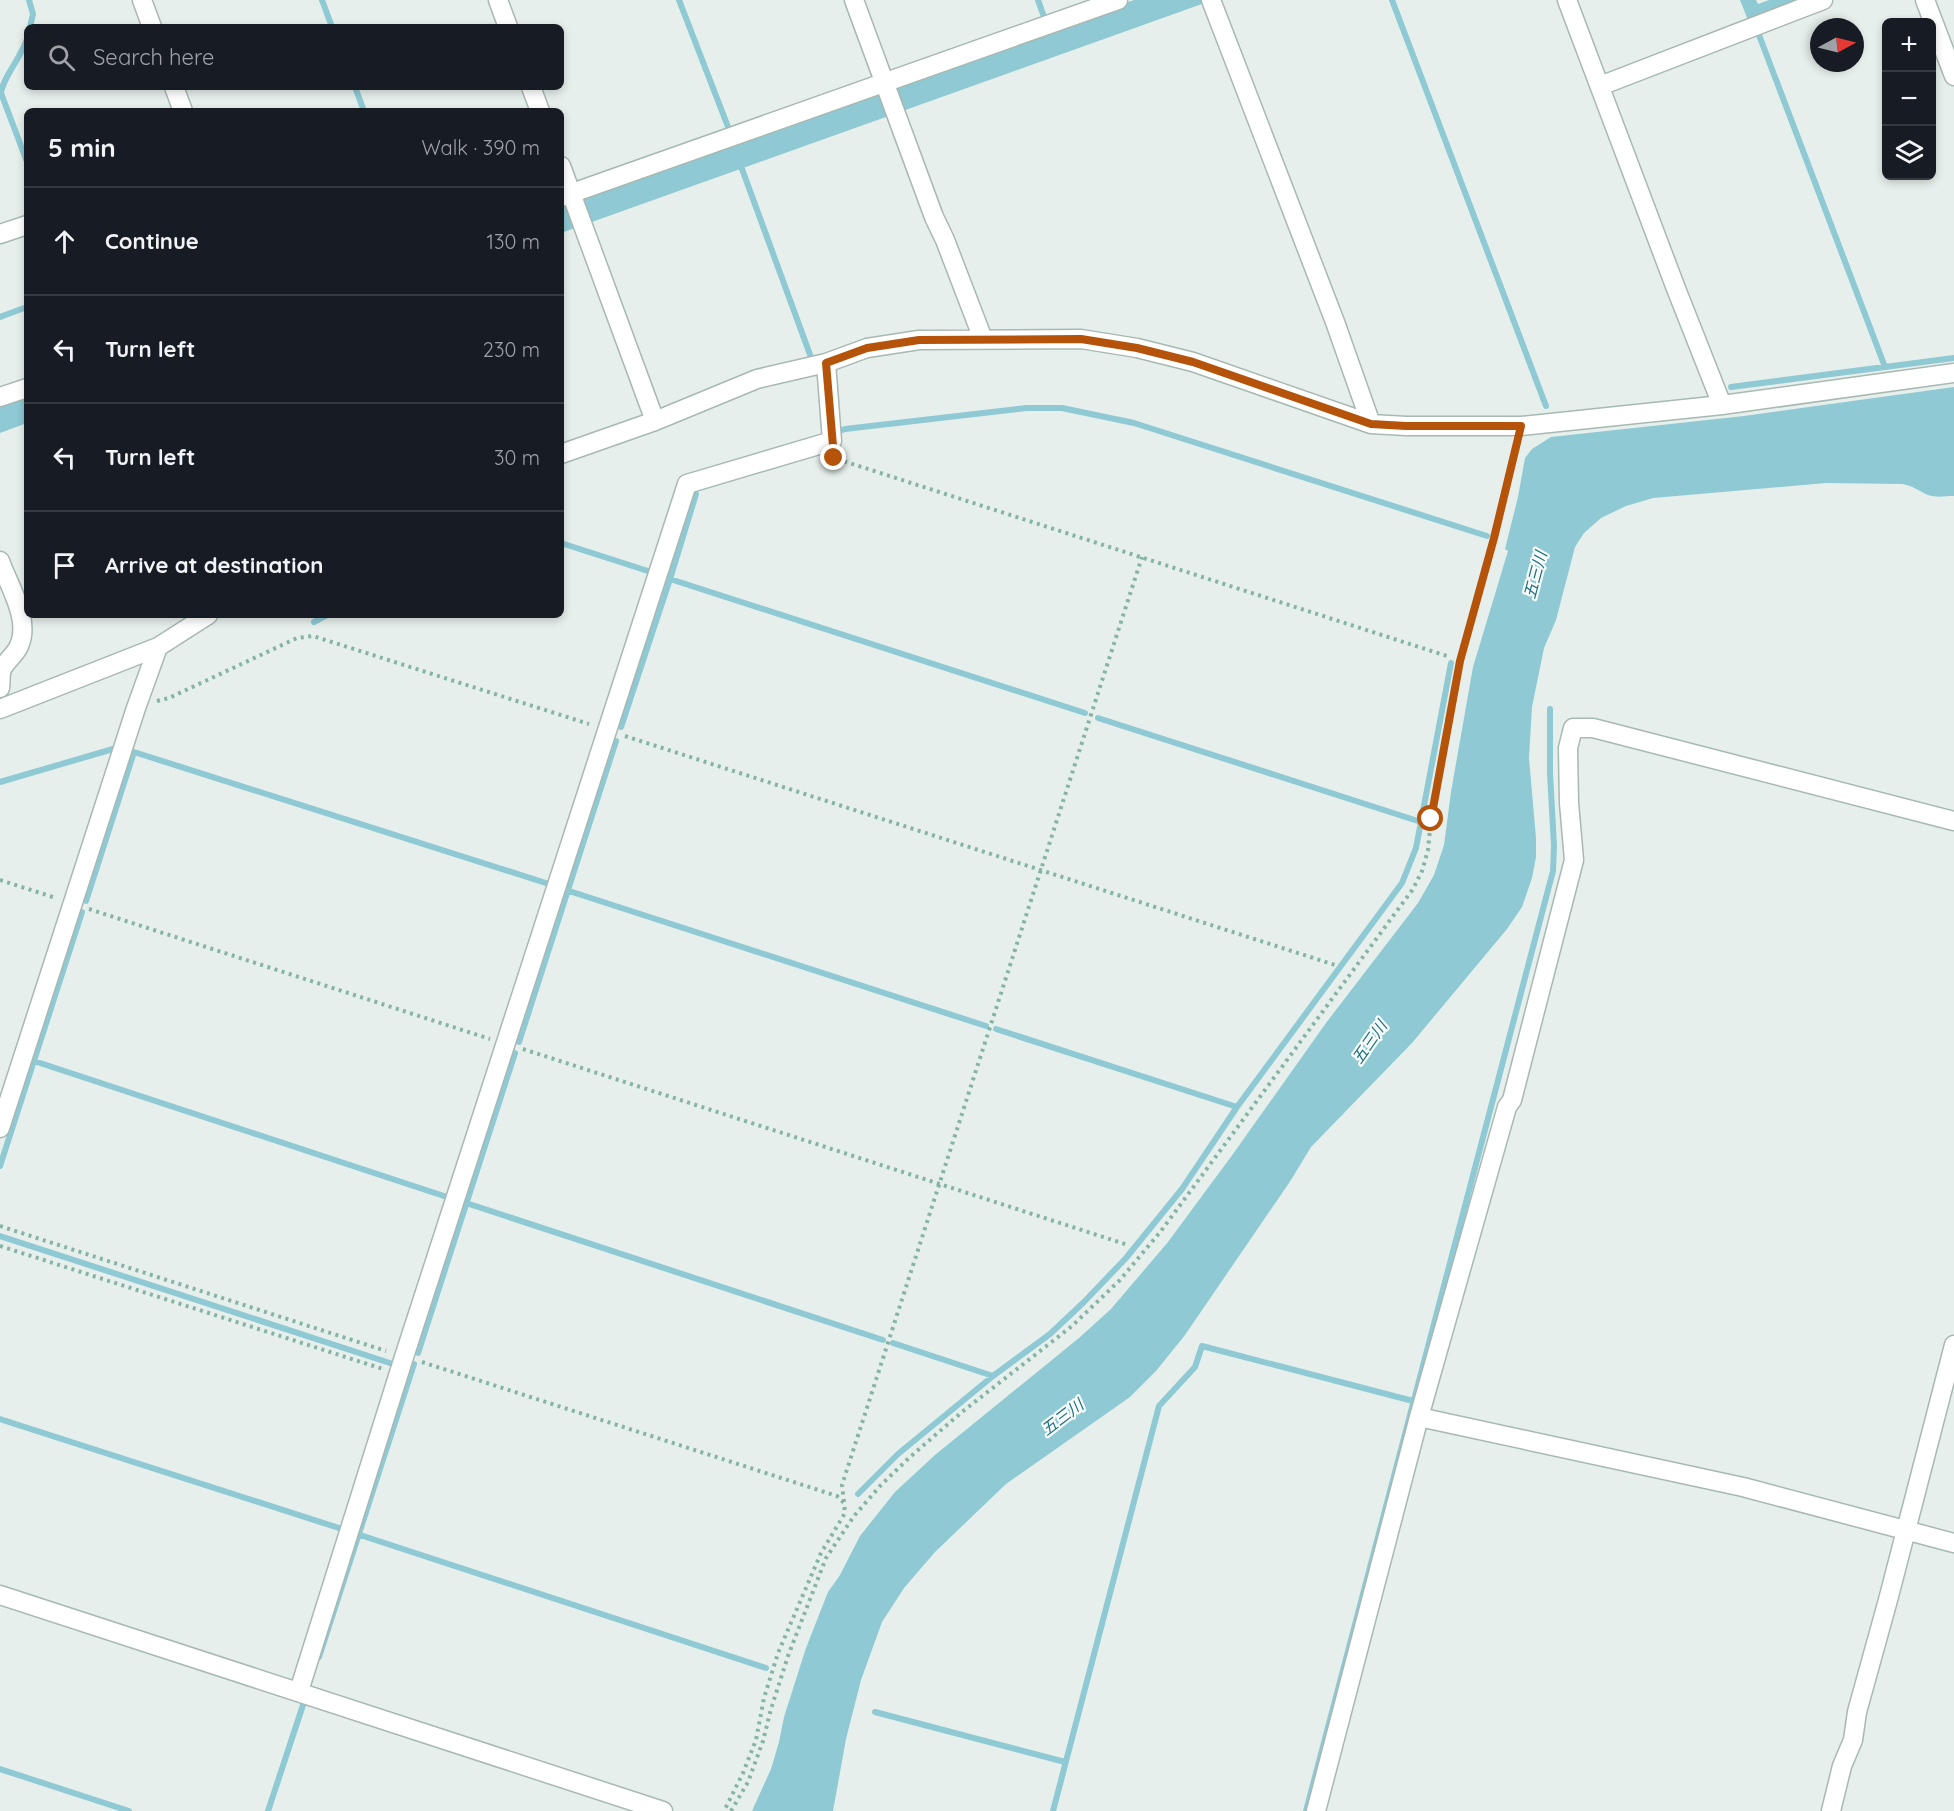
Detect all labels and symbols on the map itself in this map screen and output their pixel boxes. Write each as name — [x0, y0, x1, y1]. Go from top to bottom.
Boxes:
north arrow — [1810, 18, 1864, 72]
route end — [820, 444, 846, 470]
water label: 五三川 — [1519, 547, 1551, 601]
route start — [1417, 805, 1443, 831]
water label: 五三川 — [1347, 1015, 1392, 1067]
water label: 五三川 — [1037, 1393, 1089, 1439]

